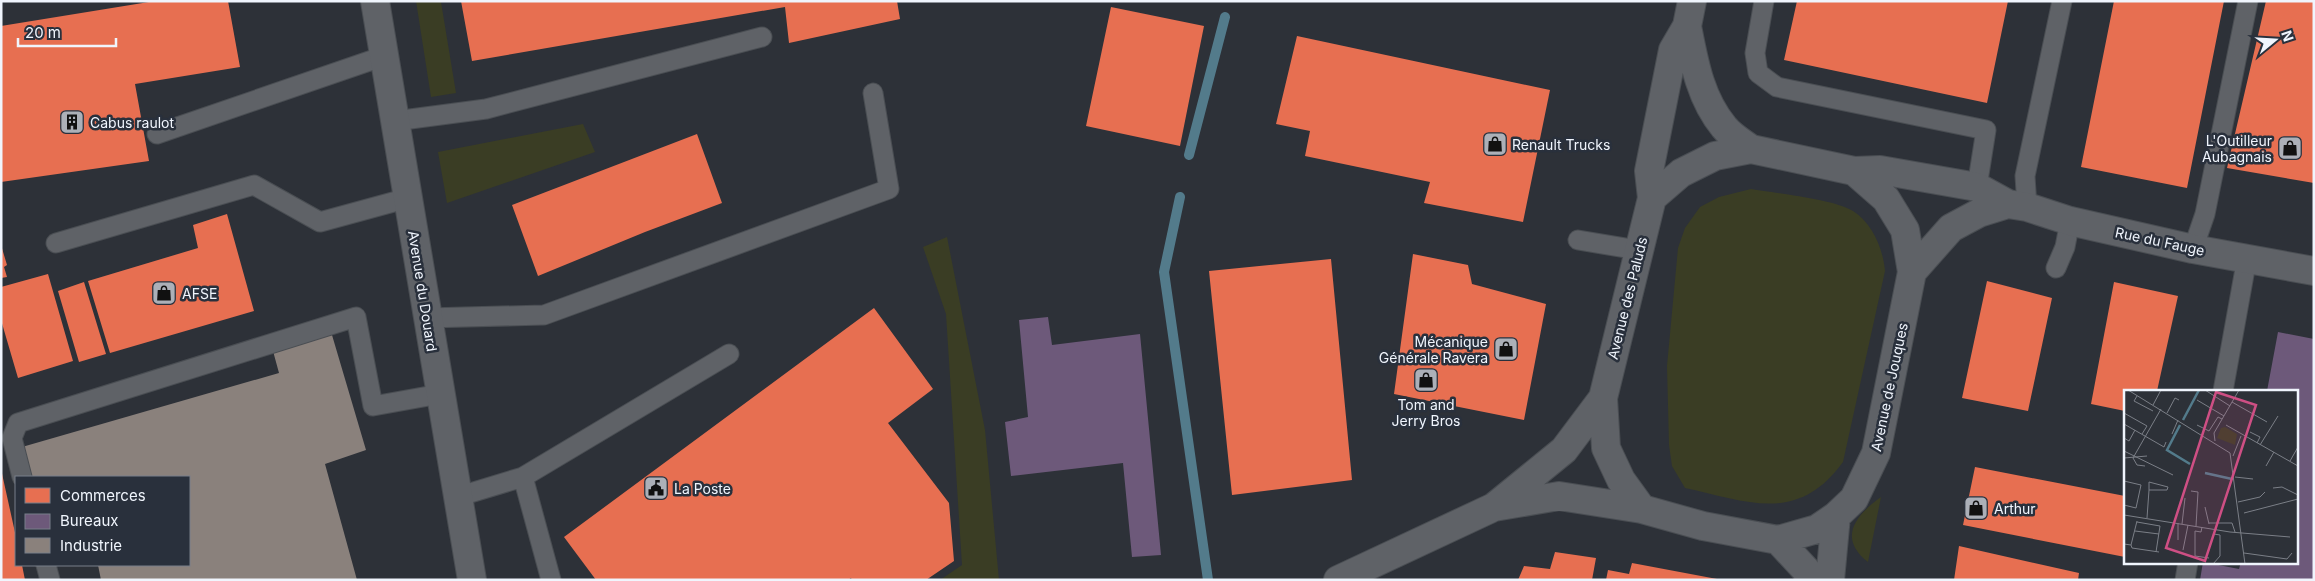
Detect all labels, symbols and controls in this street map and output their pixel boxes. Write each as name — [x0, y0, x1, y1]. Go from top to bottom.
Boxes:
scale bar — [18, 15, 115, 47]
north arrow — [2250, 15, 2300, 65]
text: 20 m — [25, 23, 61, 42]
text: N — [2278, 28, 2298, 44]
building icon: Cabus raulot — [59, 109, 85, 135]
place label: Cabus raulot — [90, 114, 174, 131]
shop icon: Renault Trucks — [1482, 131, 1508, 157]
place label: L'Outilleur Aubagnais — [2202, 132, 2272, 165]
shop icon: L'Outilleur Aubagnais — [2277, 135, 2303, 161]
place label: Renault Trucks — [1512, 136, 1610, 153]
street label: Rue du Fauge — [2114, 223, 2206, 259]
street label: Avenue du Douard — [405, 229, 441, 353]
street label: Avenue des Paluds — [1604, 235, 1650, 361]
shop icon: AFSE — [151, 280, 177, 306]
place label: AFSE — [182, 285, 217, 302]
street label: Avenue de Jouques — [1867, 321, 1911, 453]
place label: Mécanique Générale Ravera — [1379, 333, 1488, 366]
shop icon: Mécanique Générale Ravera — [1493, 336, 1519, 362]
shop icon: Tom and Jerry Bros — [1413, 367, 1439, 393]
inset map — [2124, 390, 2298, 564]
place label: Tom and Jerry Bros — [1392, 396, 1460, 429]
public building icon: La Poste — [643, 475, 669, 501]
legend — [15, 476, 190, 566]
place label: La Poste — [674, 480, 731, 497]
text: Commerces — [60, 486, 146, 505]
shop icon: Arthur — [1963, 495, 1989, 521]
place label: Arthur — [1994, 500, 2036, 517]
text: Bureaux — [60, 511, 118, 530]
text: Industrie — [60, 536, 122, 555]

